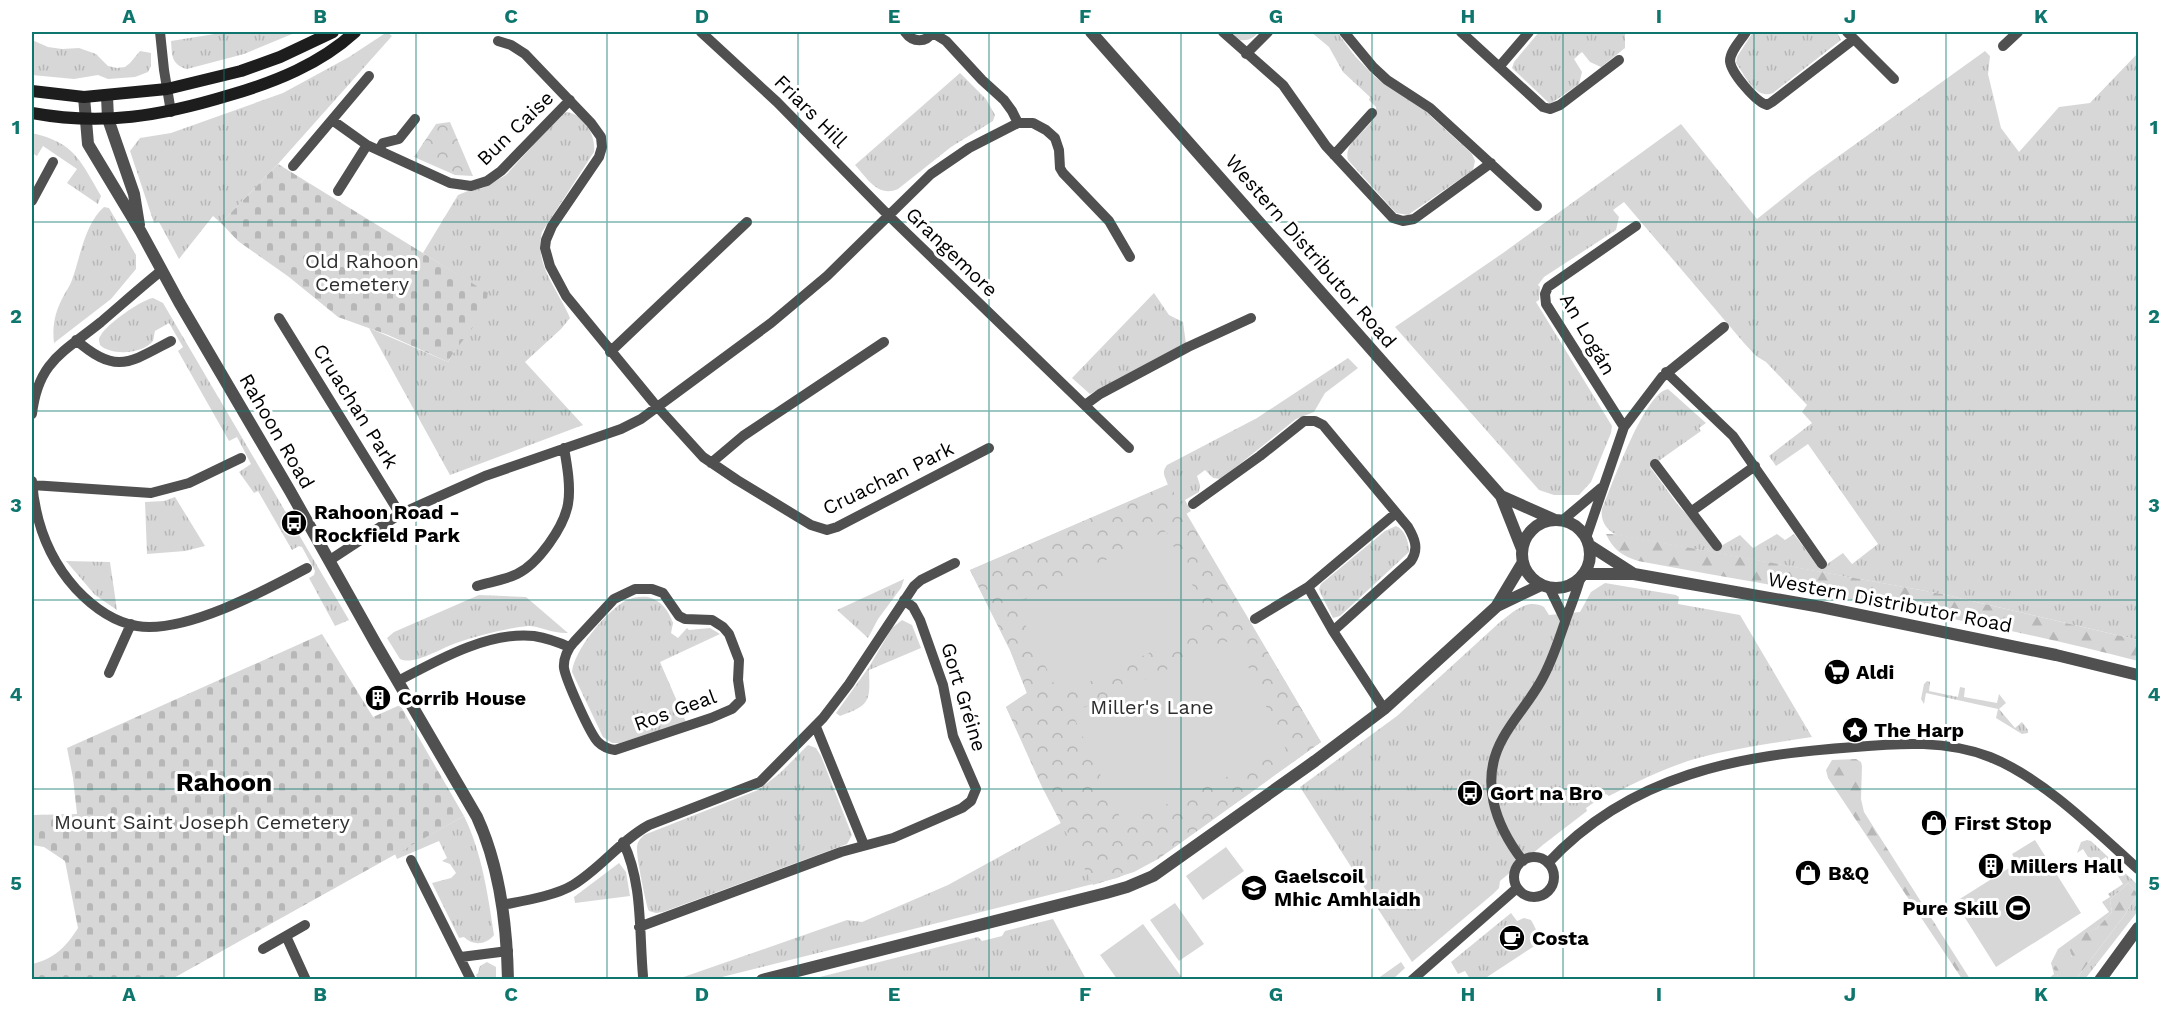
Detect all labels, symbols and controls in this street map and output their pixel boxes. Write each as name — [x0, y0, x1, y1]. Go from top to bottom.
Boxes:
text: A — [122, 4, 136, 28]
text: B — [313, 4, 327, 28]
text: C — [504, 4, 518, 28]
text: D — [695, 4, 709, 28]
text: E — [888, 4, 900, 28]
text: F — [1079, 4, 1091, 28]
text: G — [1269, 4, 1283, 28]
text: H — [1461, 4, 1475, 28]
text: I — [1656, 4, 1662, 28]
text: J — [1844, 4, 1856, 28]
text: K — [2034, 4, 2048, 28]
street label: Friars Hill — [769, 69, 853, 153]
street label: Bun Caise — [472, 86, 558, 170]
text: 1 — [12, 115, 20, 139]
text: 1 — [2150, 115, 2158, 139]
street label: Western Distributor Road — [1220, 149, 1402, 353]
street label: Grangemore — [901, 202, 1003, 302]
park label: Old Rahoon Cemetery — [305, 249, 419, 296]
street label: An Logán — [1555, 289, 1621, 379]
text: 2 — [10, 304, 22, 328]
text: 2 — [2148, 304, 2160, 328]
street label: Cruachan Park — [308, 339, 404, 473]
street label: Rahoon Road — [234, 369, 320, 493]
street label: Cruachan Park — [819, 436, 957, 520]
text: 3 — [10, 493, 22, 517]
text: 3 — [2148, 493, 2160, 517]
place label: Rahoon Road - Rockfield Park — [314, 500, 460, 547]
bus stop icon: Rahoon Road - Rockfield Park — [279, 508, 309, 538]
street label: Western Distributor Road — [1766, 567, 2014, 637]
street label: Gort Gréine — [936, 640, 992, 754]
supermarket icon: Aldi — [1822, 657, 1852, 687]
place label: Aldi — [1856, 660, 1894, 684]
text: 4 — [10, 682, 23, 706]
text: 4 — [2148, 682, 2161, 706]
building icon: Corrib House — [363, 683, 393, 713]
street label: Ros Geal — [631, 684, 719, 736]
place label: Corrib House — [398, 686, 526, 710]
park label: Miller's Lane — [1090, 695, 1214, 719]
place icon: The Harp — [1840, 715, 1870, 745]
place label: The Harp — [1874, 718, 1964, 742]
district label: Rahoon — [176, 767, 272, 797]
bus stop icon: Gort na Bro — [1455, 778, 1485, 808]
place label: Gort na Bro — [1490, 781, 1603, 805]
shop icon: First Stop — [1919, 808, 1949, 838]
park label: Mount Saint Joseph Cemetery — [54, 810, 351, 834]
place label: First Stop — [1954, 811, 2052, 835]
building icon: Millers Hall — [1976, 851, 2006, 881]
place label: Millers Hall — [2010, 854, 2123, 878]
shop icon: B&Q — [1793, 858, 1823, 888]
place label: B&Q — [1828, 861, 1869, 885]
place label: Gaelscoil Mhic Amhlaidh — [1274, 864, 1421, 911]
text: 5 — [10, 871, 22, 895]
text: 5 — [2148, 871, 2160, 895]
school or university icon: Gaelscoil Mhic Amhlaidh — [1239, 873, 1269, 903]
sports icon: Pure Skill — [2003, 893, 2033, 923]
place label: Pure Skill — [1902, 896, 1998, 920]
cafe icon: Costa — [1497, 923, 1527, 953]
place label: Costa — [1532, 926, 1589, 950]
text: A — [122, 982, 136, 1006]
text: B — [313, 982, 327, 1006]
text: C — [504, 982, 518, 1006]
text: D — [695, 982, 709, 1006]
text: E — [888, 982, 900, 1006]
text: F — [1079, 982, 1091, 1006]
text: G — [1269, 982, 1283, 1006]
text: H — [1461, 982, 1475, 1006]
text: I — [1656, 982, 1662, 1006]
text: J — [1844, 982, 1856, 1006]
text: K — [2034, 982, 2048, 1006]

